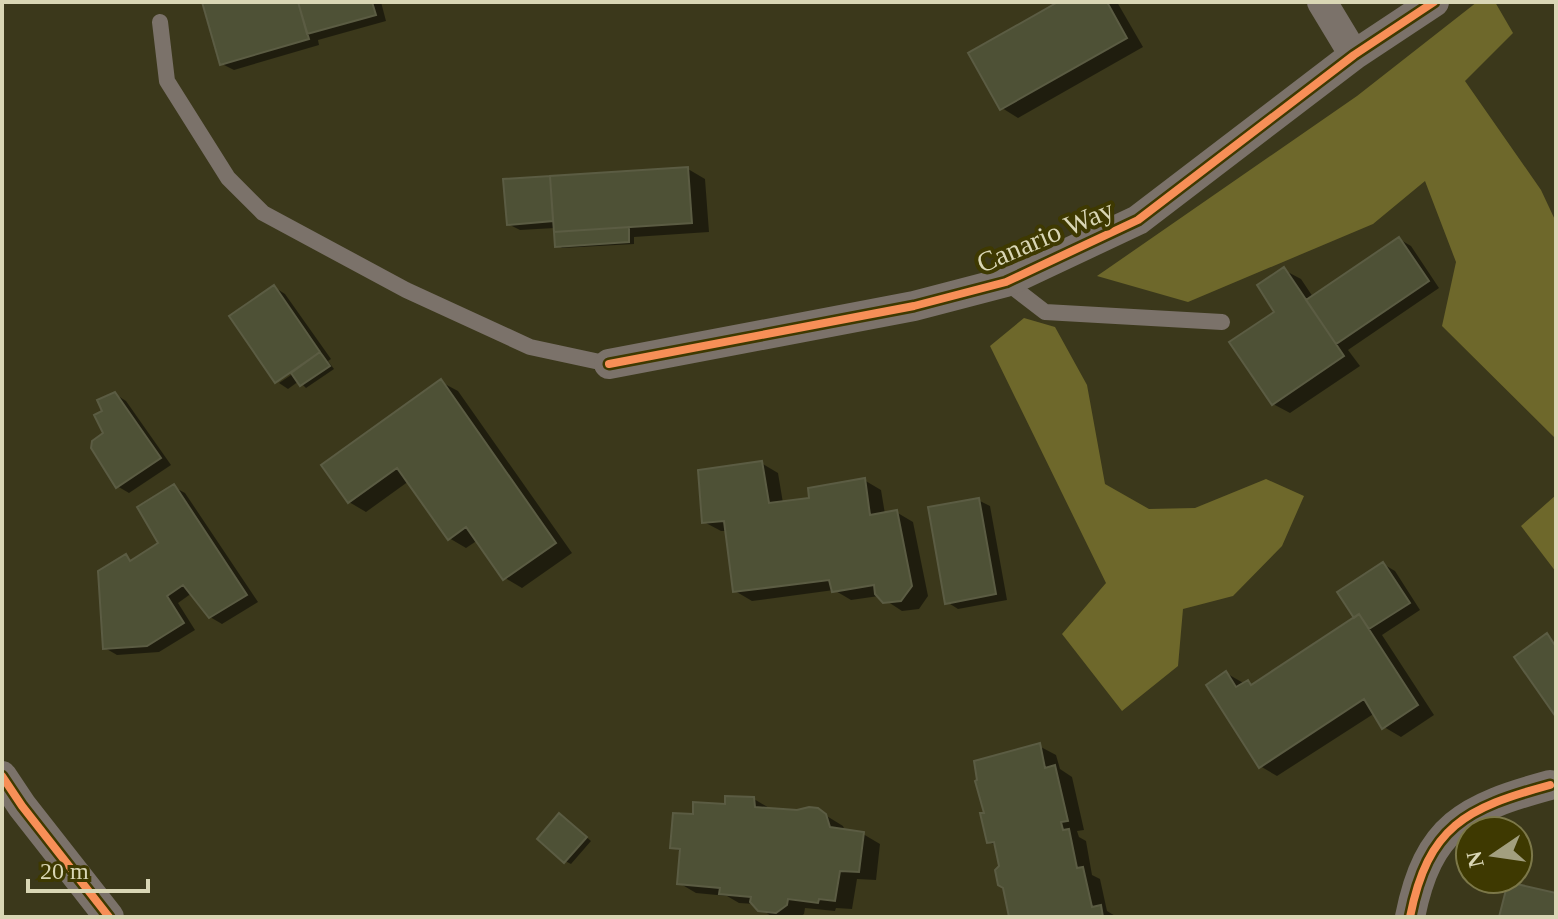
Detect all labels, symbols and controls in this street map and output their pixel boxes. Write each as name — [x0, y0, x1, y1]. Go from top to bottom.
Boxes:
street label: Canario Way — [972, 193, 1118, 279]
north arrow — [1454, 815, 1534, 895]
scale bar — [28, 843, 148, 893]
text: N — [1461, 849, 1489, 870]
text: 20 m — [40, 858, 89, 884]

